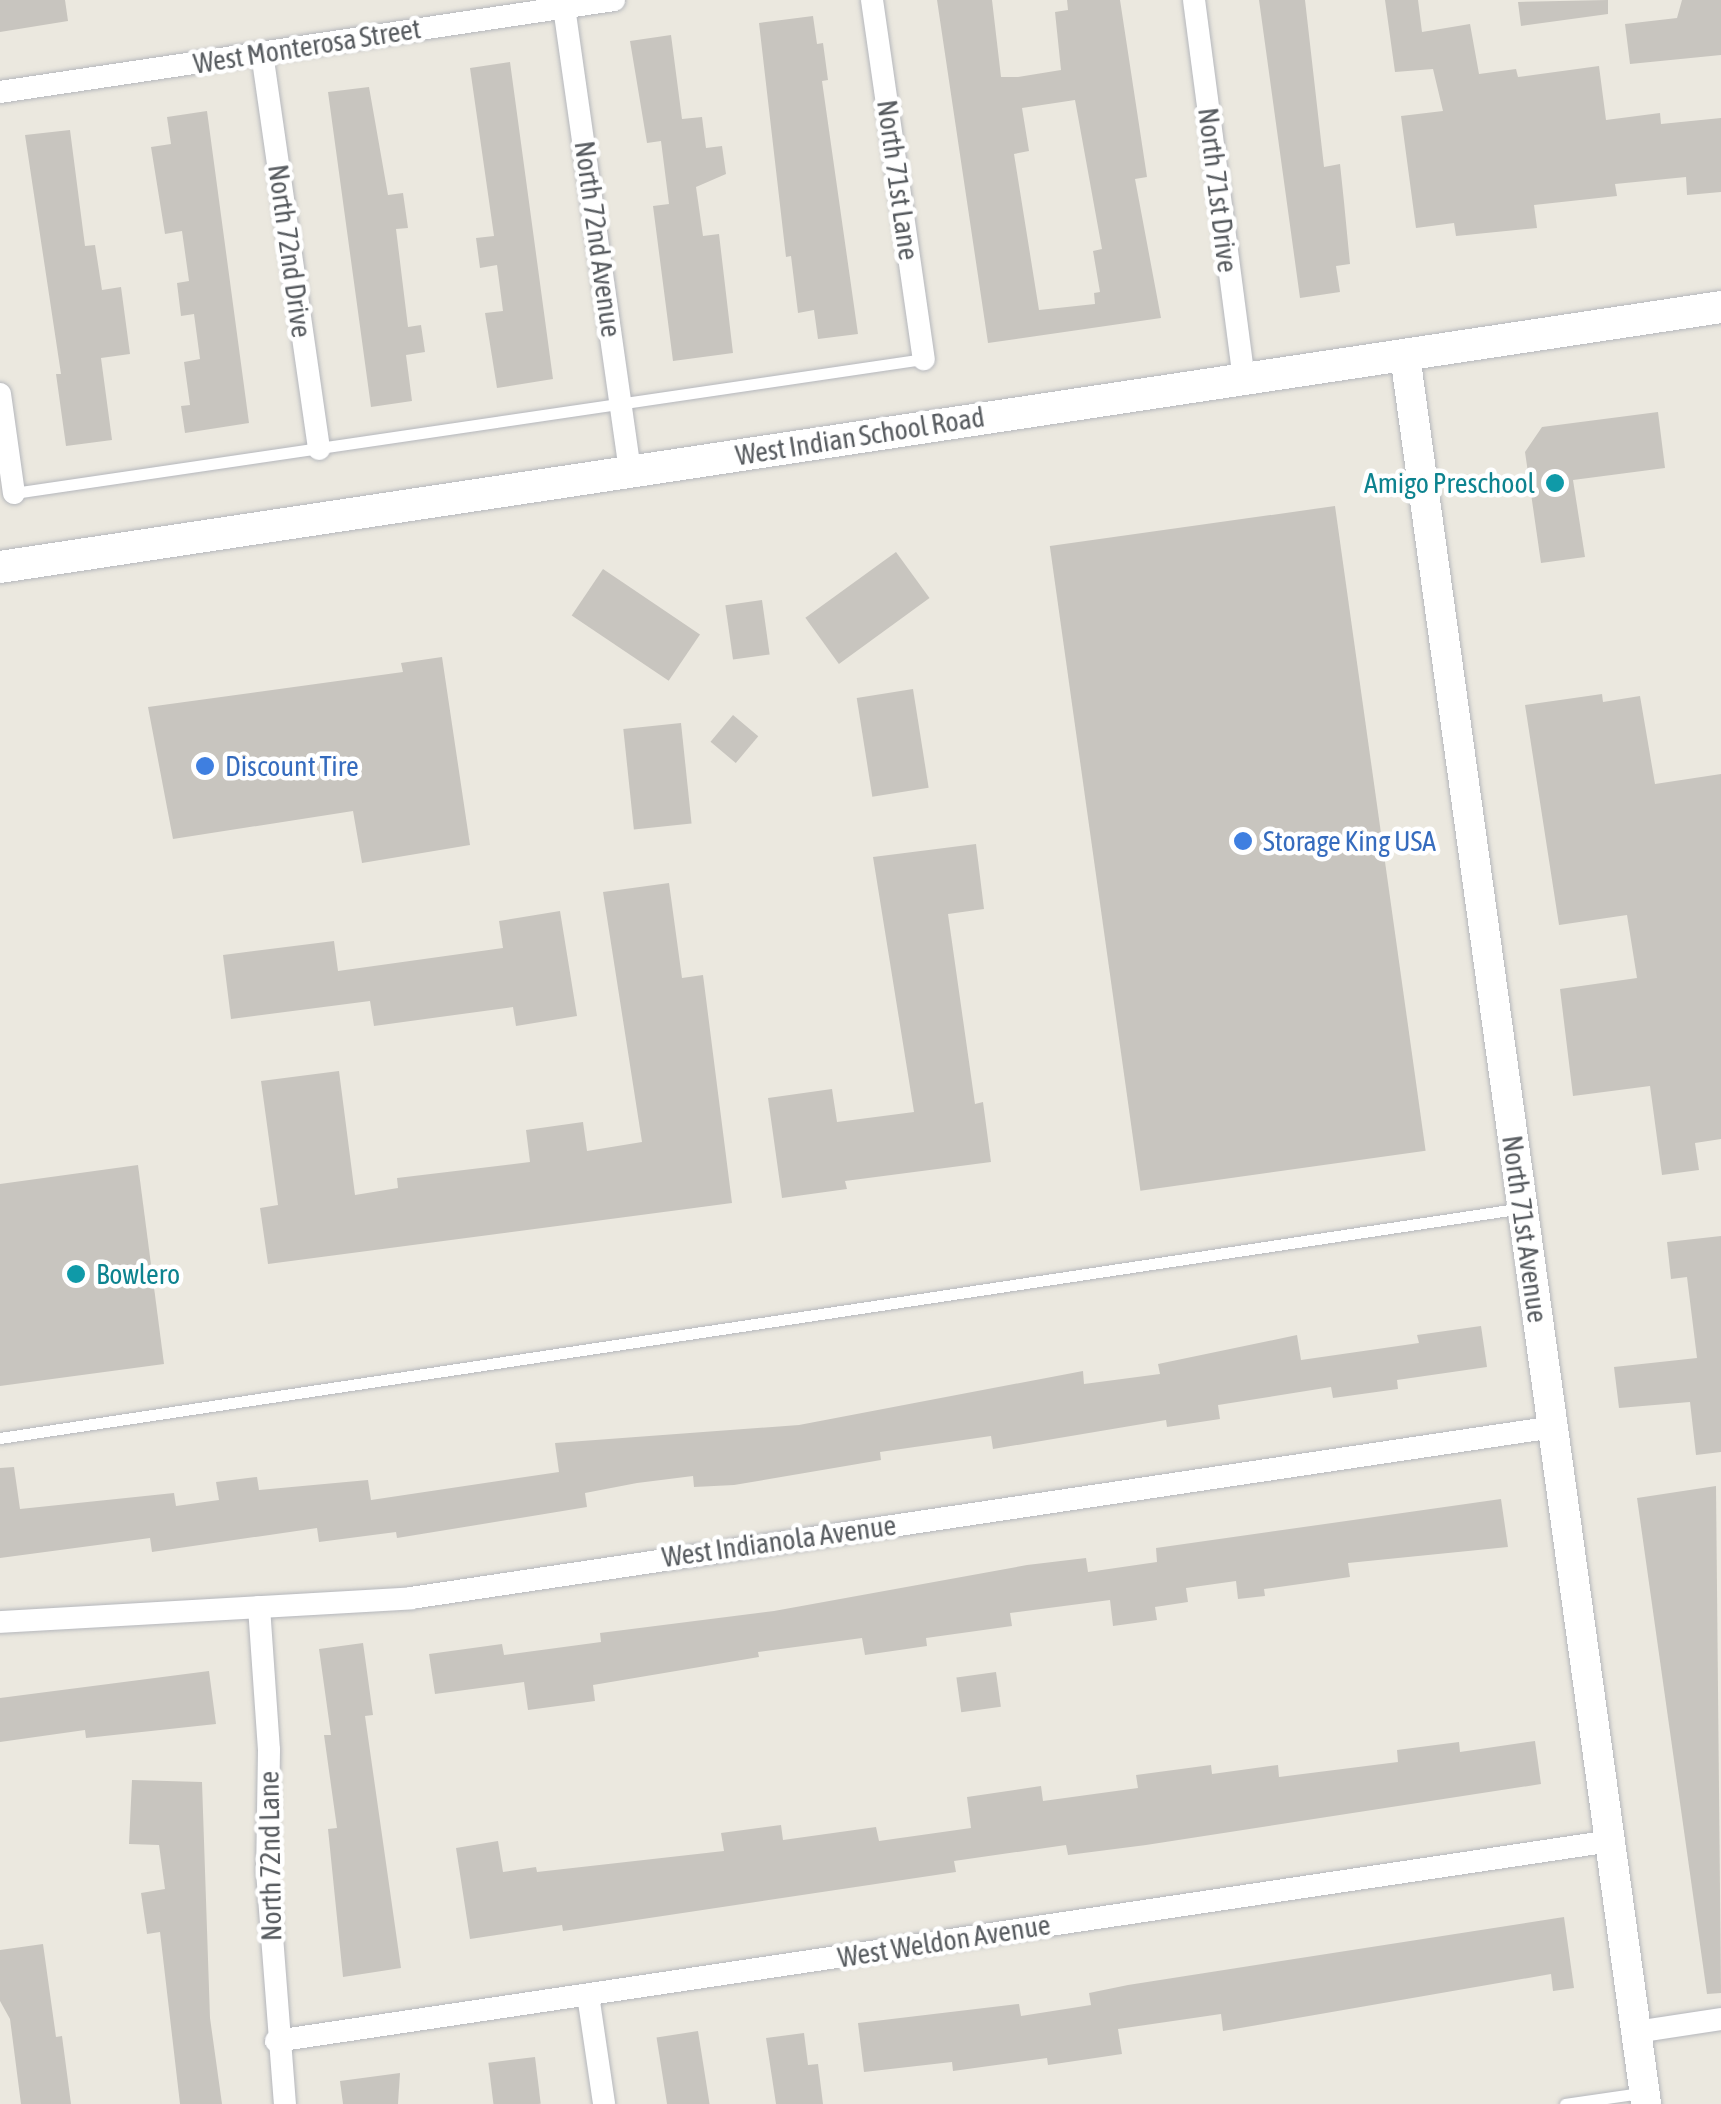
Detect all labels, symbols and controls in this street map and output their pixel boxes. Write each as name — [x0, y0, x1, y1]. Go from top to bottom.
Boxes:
street label: West Monterosa Street — [191, 11, 423, 81]
street label: North 71st Lane — [870, 98, 926, 262]
street label: North 71st Drive — [1191, 106, 1245, 274]
street label: North 72nd Avenue — [568, 139, 628, 339]
street label: North 72nd Drive — [261, 162, 319, 340]
street label: West Indian School Road — [733, 400, 987, 472]
place label: Amigo Preschool — [1364, 466, 1535, 500]
marker: Amigo Preschool — [1544, 472, 1566, 494]
place label: Discount Tire — [225, 749, 359, 783]
marker: Discount Tire — [194, 755, 216, 777]
place label: Storage King USA — [1263, 824, 1436, 858]
marker: Storage King USA — [1232, 830, 1254, 852]
street label: North 71st Avenue — [1495, 1133, 1555, 1325]
place label: Bowlero — [96, 1257, 180, 1291]
marker: Bowlero — [65, 1263, 87, 1285]
street label: West Indianola Avenue — [660, 1508, 898, 1574]
street label: North 72nd Lane — [252, 1771, 288, 1941]
street label: West Weldon Avenue — [835, 1908, 1053, 1974]

